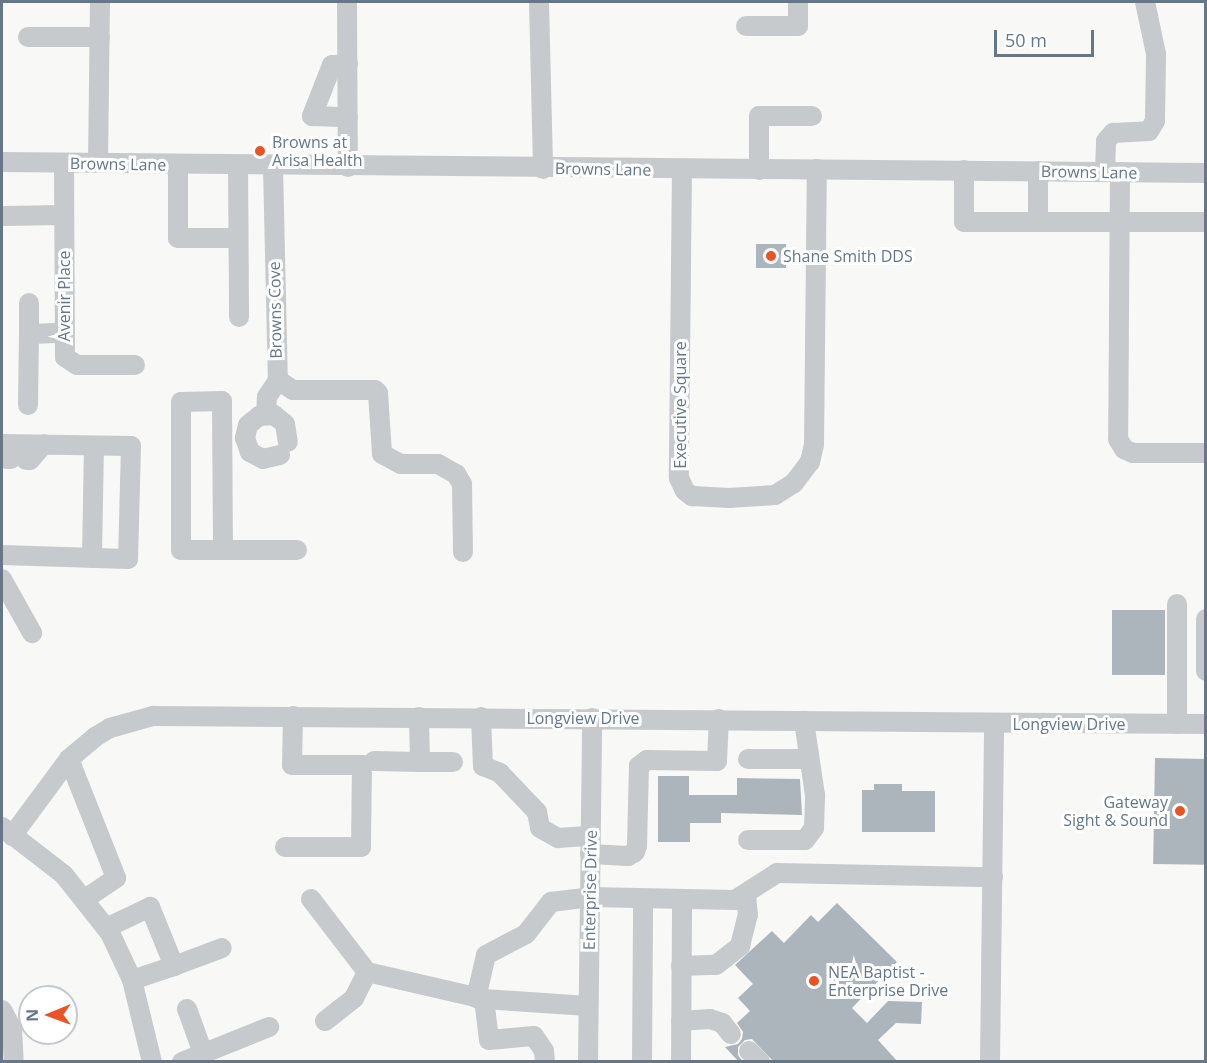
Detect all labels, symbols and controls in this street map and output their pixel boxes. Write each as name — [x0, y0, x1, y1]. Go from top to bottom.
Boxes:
scale bar — [997, 18, 1098, 56]
text: 50 m — [1005, 28, 1047, 52]
place label: Browns at Arisa Health — [272, 132, 363, 170]
marker: Browns at Arisa Health — [253, 144, 267, 158]
street label: Browns Lane — [70, 154, 166, 174]
street label: Browns Lane — [555, 159, 651, 179]
street label: Browns Lane — [1041, 162, 1137, 182]
place label: Shane Smith DDS — [783, 246, 913, 266]
marker: Shane Smith DDS — [764, 249, 778, 263]
street label: Avenir Place — [54, 251, 74, 341]
street label: Browns Cove — [265, 261, 285, 359]
street label: Executive Square — [670, 341, 690, 469]
street label: Longview Drive — [526, 708, 640, 728]
street label: Longview Drive — [1012, 714, 1126, 734]
place label: Gateway Sight & Sound — [1063, 792, 1168, 830]
marker: Gateway Sight & Sound — [1173, 804, 1187, 818]
street label: Enterprise Drive — [579, 830, 601, 950]
place label: NEA Baptist - Enterprise Drive — [828, 962, 948, 1000]
marker: NEA Baptist - Enterprise Drive — [805, 972, 823, 990]
north arrow — [18, 985, 78, 1045]
text: N — [21, 1009, 43, 1022]

